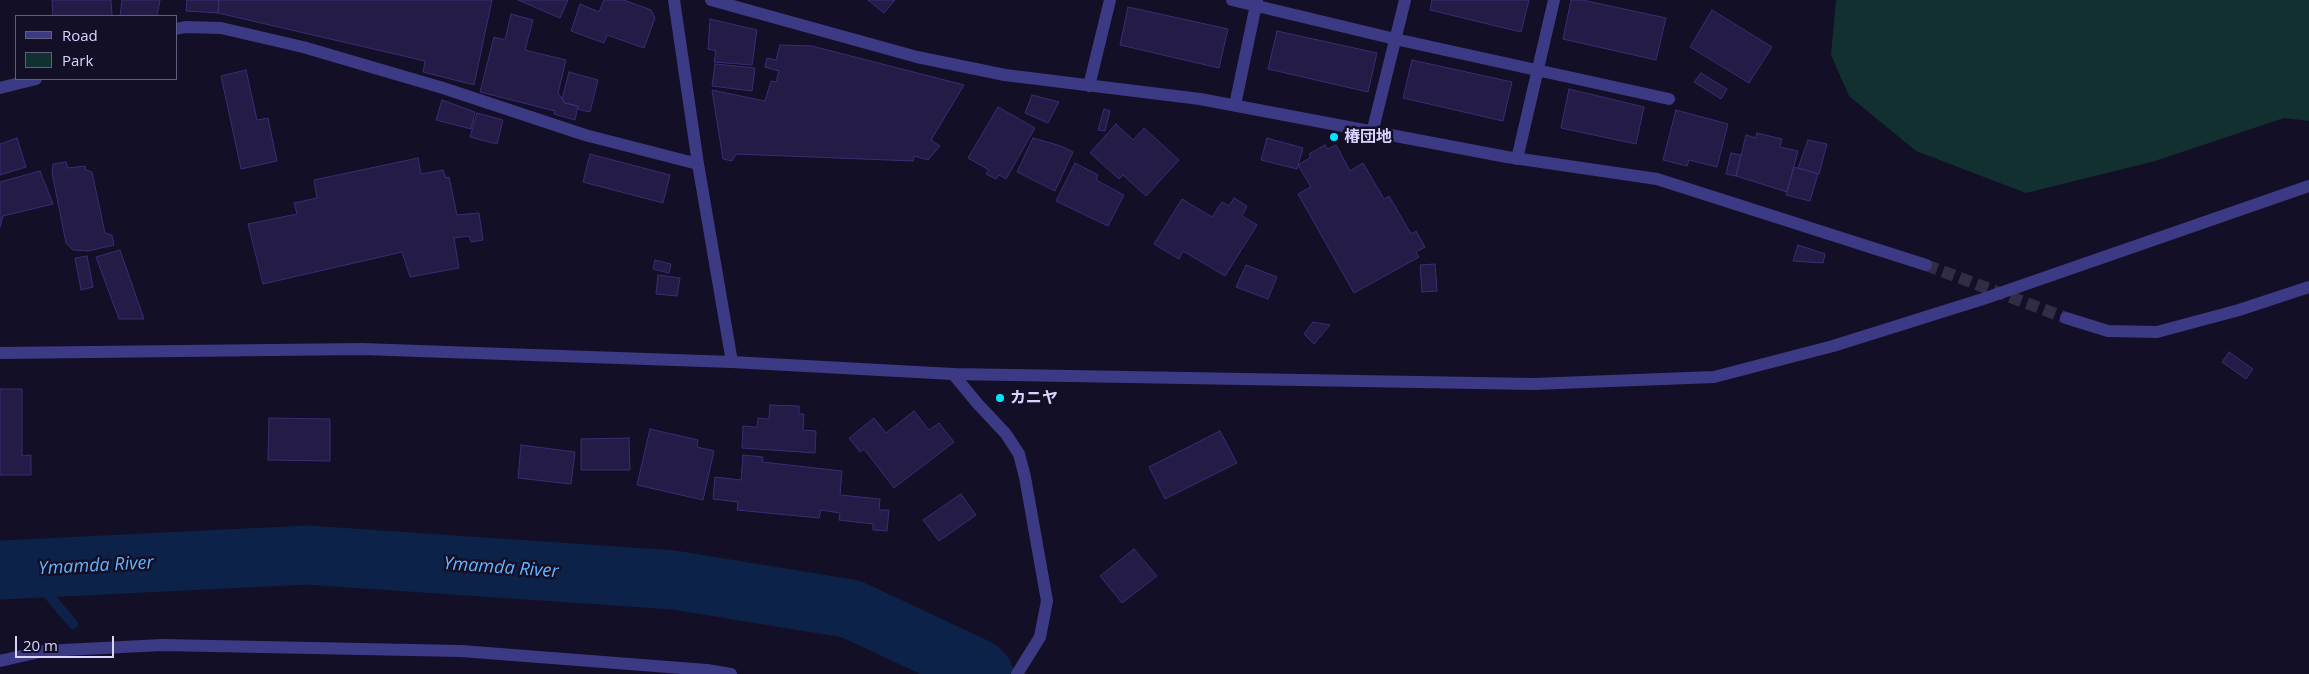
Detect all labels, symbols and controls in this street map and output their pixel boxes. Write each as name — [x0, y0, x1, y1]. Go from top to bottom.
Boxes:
legend — [15, 15, 178, 80]
text: Road — [62, 25, 98, 45]
text: Park — [62, 50, 93, 70]
place label: 椿団地 — [1344, 127, 1392, 147]
marker: 椿団地 — [1328, 131, 1340, 143]
place label: カニヤ — [1010, 388, 1058, 408]
marker: カニヤ — [994, 392, 1006, 404]
water label: Ymamda River — [38, 552, 154, 580]
water label: Ymamda River — [443, 553, 559, 583]
scale bar — [18, 626, 116, 658]
text: 20 m — [23, 635, 58, 655]

